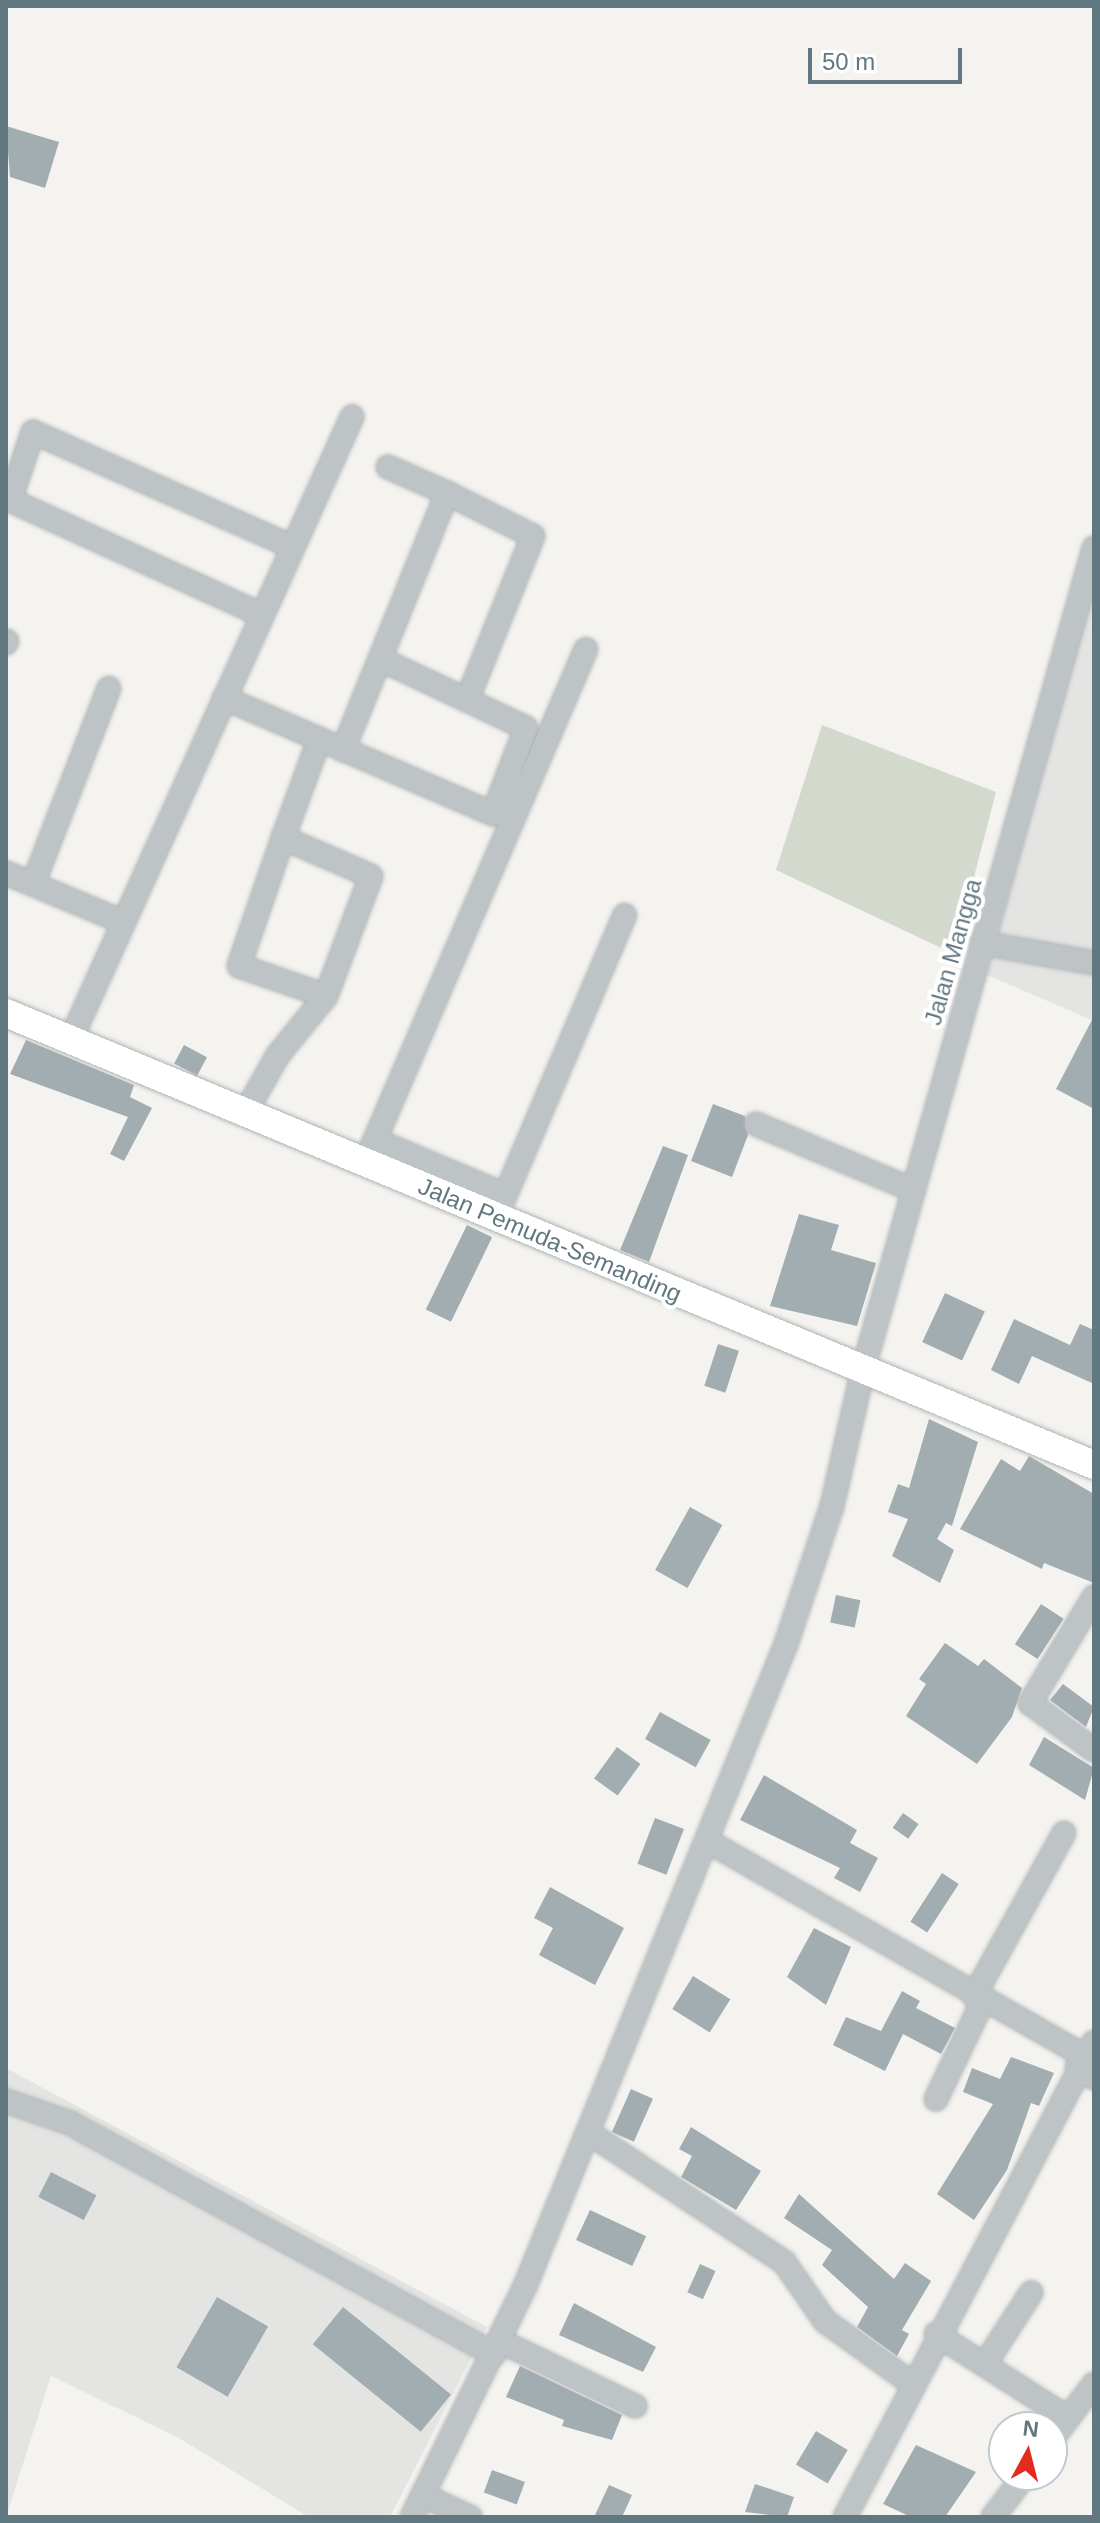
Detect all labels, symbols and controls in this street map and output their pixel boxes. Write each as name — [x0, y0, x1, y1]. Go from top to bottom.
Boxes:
scale bar — [812, 32, 966, 82]
text: 50 m — [822, 48, 875, 75]
street label: Jalan Mangga — [918, 876, 988, 1028]
street label: Jalan Pemuda-Semanding — [414, 1171, 686, 1309]
north arrow — [988, 2411, 1068, 2491]
text: N — [1021, 2415, 1040, 2442]

